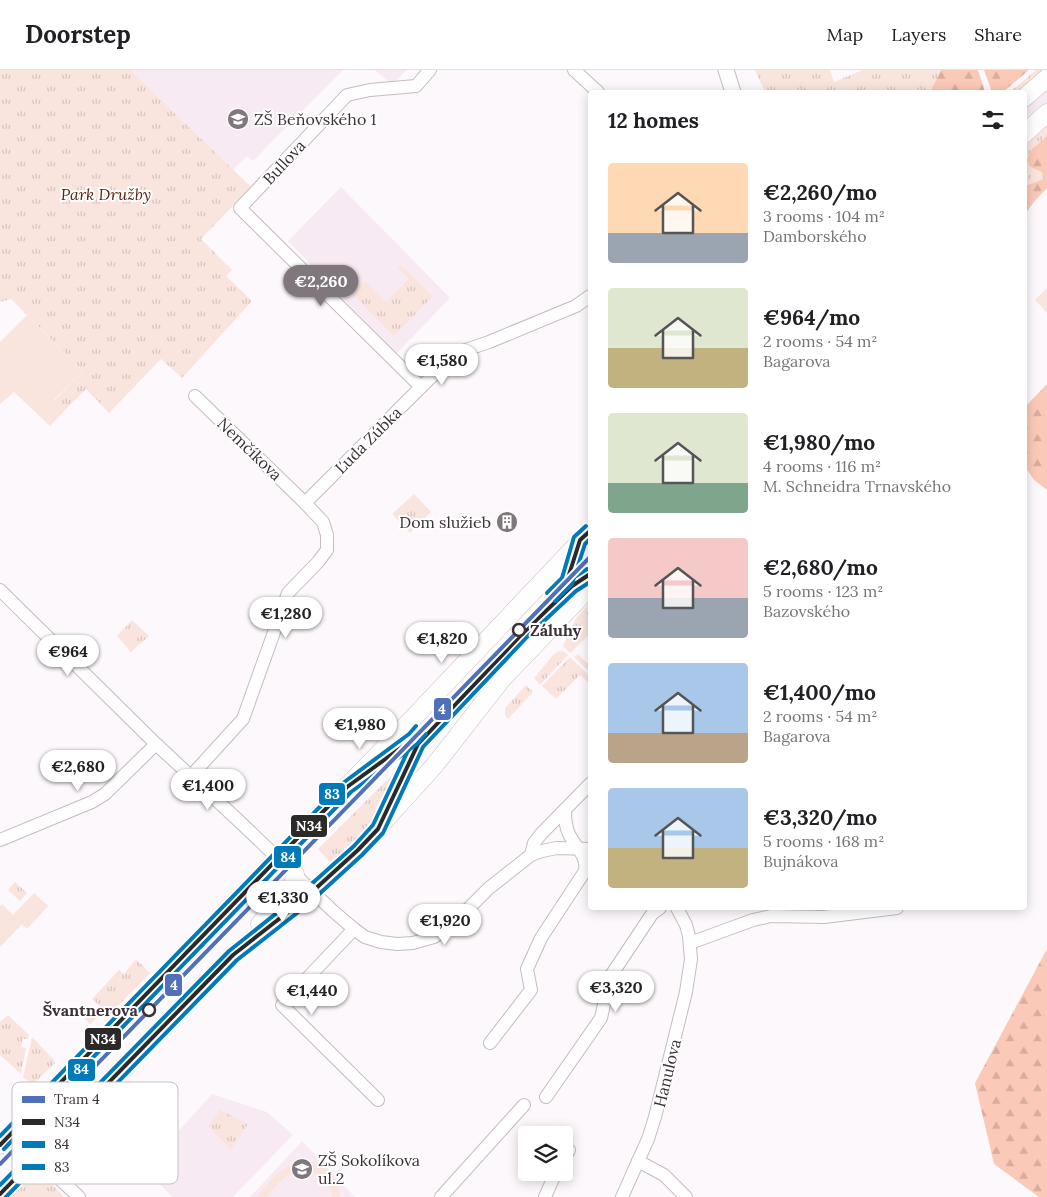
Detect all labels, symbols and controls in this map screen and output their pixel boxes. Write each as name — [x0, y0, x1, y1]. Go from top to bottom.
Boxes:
text: Doorstep — [25, 19, 131, 50]
text: Map — [827, 23, 863, 46]
text: Layers — [891, 23, 946, 46]
text: Share — [974, 23, 1022, 46]
icon: filters — [979, 106, 1007, 134]
school or university icon: ZŠ Beňovského 1 — [226, 107, 250, 131]
text: 12 homes — [608, 107, 699, 134]
place label: ZŠ Beňovského 1 — [254, 109, 376, 129]
street label: Bullova — [258, 136, 310, 188]
text: €2,260/mo — [763, 179, 877, 206]
icon: home — [648, 183, 708, 243]
park label: Park Družby — [61, 184, 151, 204]
text: 3 rooms · 104 m² — [763, 206, 885, 226]
text: Damborského — [763, 226, 867, 246]
pin: €2,260 — [280, 264, 362, 307]
text: €2,260 — [294, 271, 348, 291]
text: €964/mo — [763, 304, 860, 331]
icon: home — [648, 308, 708, 368]
text: 2 rooms · 54 m² — [763, 331, 878, 351]
pin: €1,580 — [401, 344, 483, 386]
text: €1,580 — [416, 350, 468, 370]
text: Bagarova — [763, 351, 831, 371]
street label: Ľuda Zúbka — [330, 402, 406, 478]
street label: Nemčíkova — [214, 413, 286, 485]
text: €1,980/mo — [763, 429, 875, 456]
icon: home — [648, 433, 708, 493]
text: 4 rooms · 116 m² — [763, 456, 881, 476]
text: M. Schneidra Trnavského — [763, 476, 951, 496]
building icon: Dom služieb — [495, 510, 519, 534]
place label: Dom služieb — [399, 512, 491, 532]
text: €2,680/mo — [763, 554, 878, 581]
icon: home — [648, 558, 708, 618]
text: 5 rooms · 123 m² — [763, 581, 883, 601]
pin: €1,280 — [245, 596, 327, 639]
text: Bazovského — [763, 601, 850, 621]
text: €1,280 — [260, 603, 312, 623]
place label: Záluhy — [530, 620, 582, 640]
pin: €1,820 — [401, 622, 483, 664]
marker: Záluhy — [512, 623, 526, 637]
text: €1,820 — [416, 628, 468, 648]
pin: €964 — [38, 634, 98, 677]
text: €964 — [48, 641, 88, 661]
text: €1,400/mo — [763, 679, 876, 706]
icon: home — [648, 683, 708, 743]
line badge: 4 — [433, 697, 452, 721]
text: 4 — [438, 700, 446, 718]
text: 2 rooms · 54 m² — [763, 706, 878, 726]
pin: €1,980 — [319, 708, 401, 750]
text: €1,980 — [334, 714, 386, 734]
text: Bagarova — [763, 726, 831, 746]
pin: €2,680 — [37, 750, 119, 792]
text: €2,680 — [51, 756, 105, 776]
pin: €1,400 — [167, 768, 249, 811]
text: €1,400 — [182, 775, 234, 795]
line badge: 83 — [318, 782, 346, 806]
text: 83 — [324, 785, 340, 803]
text: €3,320/mo — [763, 804, 877, 831]
icon: home — [648, 808, 708, 868]
line badge: N34 — [290, 814, 328, 838]
text: N34 — [296, 817, 322, 835]
text: 5 rooms · 168 m² — [763, 831, 884, 851]
line badge: 84 — [273, 845, 302, 869]
text: 84 — [280, 848, 296, 866]
text: Bujnákova — [763, 851, 838, 871]
pin: €1,330 — [242, 880, 324, 923]
text: €1,330 — [257, 887, 309, 907]
pin: €1,920 — [404, 904, 486, 946]
text: €1,920 — [419, 910, 471, 930]
pin: €3,320 — [575, 970, 657, 1013]
line badge: 4 — [164, 973, 183, 997]
pin: €1,440 — [271, 974, 353, 1016]
text: 4 — [170, 976, 178, 994]
text: €3,320 — [589, 977, 643, 997]
text: €1,440 — [286, 980, 338, 1000]
place label: Švantnerova — [43, 1000, 139, 1020]
marker: Švantnerova — [142, 1003, 156, 1017]
line badge: N34 — [84, 1027, 122, 1051]
text: N34 — [90, 1030, 116, 1048]
street label: Hanulova — [649, 1037, 685, 1109]
line badge: 84 — [67, 1058, 96, 1082]
text: 84 — [73, 1060, 89, 1078]
legend — [12, 1082, 178, 1184]
text: Tram 4 — [54, 1090, 100, 1108]
text: N34 — [54, 1113, 80, 1131]
map controls — [518, 1126, 573, 1181]
button: layers — [518, 1126, 573, 1181]
text: 84 — [54, 1135, 70, 1153]
place label: ZŠ Sokolíkova ul.2 — [318, 1150, 420, 1188]
school or university icon: ZŠ Sokolíkova ul.2 — [290, 1157, 314, 1181]
text: 83 — [54, 1158, 70, 1176]

